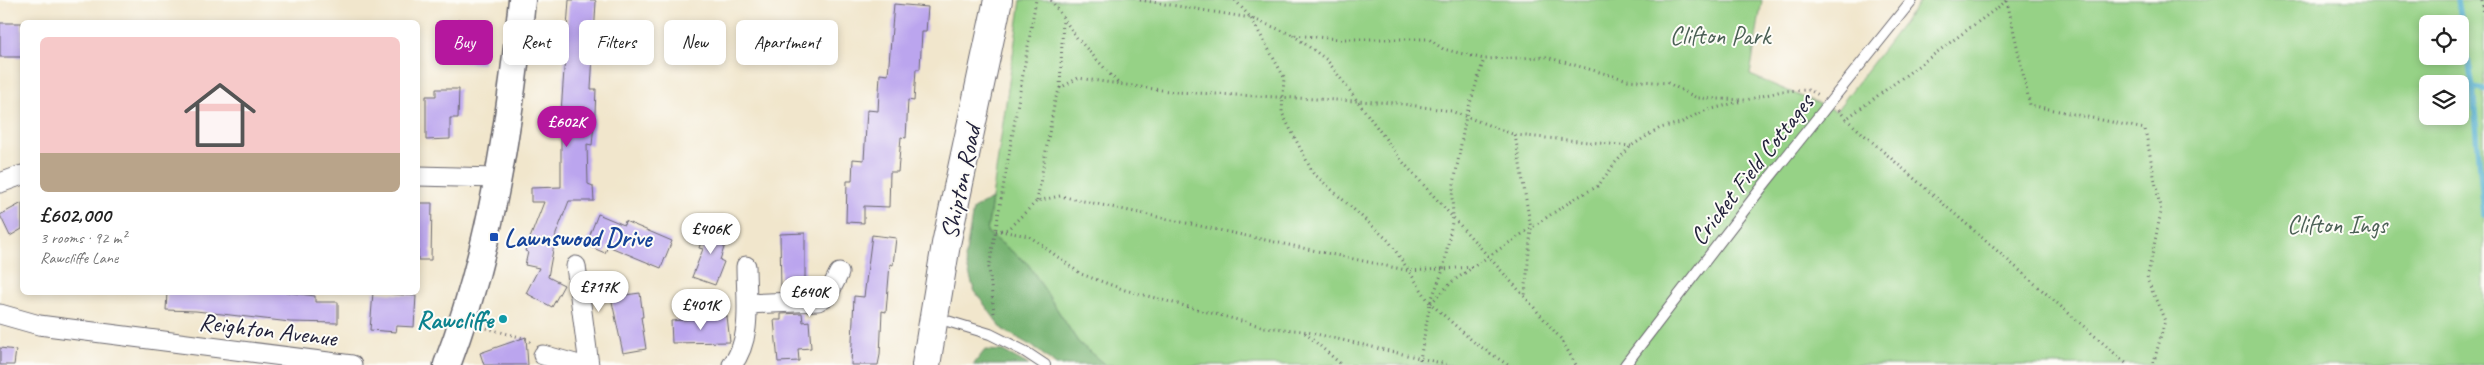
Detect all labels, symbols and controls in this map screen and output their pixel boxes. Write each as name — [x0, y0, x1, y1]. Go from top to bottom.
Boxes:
map controls — [2419, 15, 2469, 125]
button: locate — [2419, 15, 2469, 65]
chip: Buy — [435, 20, 493, 65]
chip: Rent — [503, 20, 569, 65]
chip: Filters — [579, 20, 654, 65]
chip: New — [664, 20, 726, 65]
chip: Apartment — [736, 20, 838, 65]
park label: Clifton Park — [1670, 20, 1772, 52]
icon: home — [175, 70, 265, 160]
button: layers — [2419, 75, 2469, 125]
street label: Cricket Field Cottages — [1683, 86, 1822, 252]
pin: £602K — [532, 106, 602, 148]
text: £602K — [548, 112, 586, 132]
street label: Shipton Road — [933, 118, 990, 242]
text: £602,000 — [40, 202, 111, 228]
park label: Clifton Ings — [2287, 209, 2390, 241]
pin: £406K — [676, 212, 746, 255]
text: £406K — [692, 219, 730, 239]
place label: Lawnswood Drive — [504, 222, 653, 254]
text: 3 rooms · 92 m² — [40, 228, 126, 248]
marker: Lawnswood Drive — [488, 231, 500, 243]
text: Rawcliffe Lane — [40, 248, 118, 268]
pin: £717K — [564, 270, 634, 313]
pin: £640K — [775, 276, 845, 318]
text: £717K — [581, 277, 617, 297]
text: £640K — [791, 282, 829, 302]
pin: £401K — [666, 288, 736, 331]
text: £401K — [683, 295, 719, 315]
place label: Rawcliffe — [417, 304, 495, 336]
street label: Reighton Avenue — [197, 306, 340, 355]
marker: Rawcliffe — [497, 313, 509, 325]

